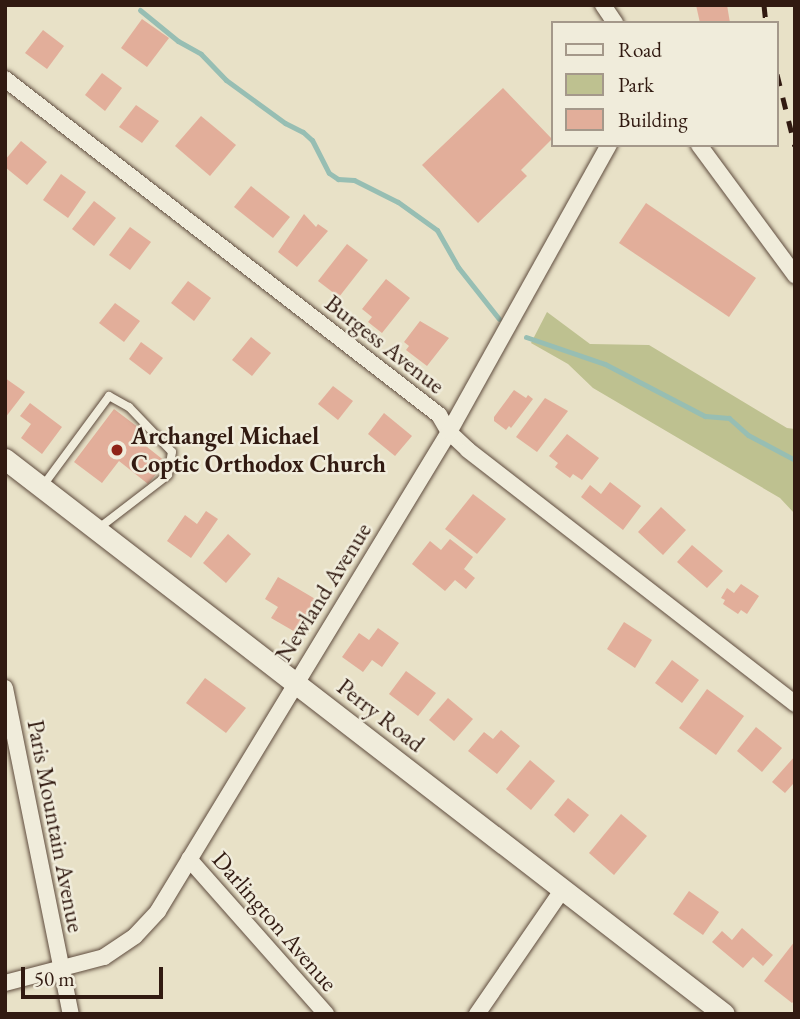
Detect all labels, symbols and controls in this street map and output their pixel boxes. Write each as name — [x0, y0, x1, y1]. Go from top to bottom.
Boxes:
legend — [552, 21, 779, 147]
text: Road — [618, 36, 662, 63]
text: Park — [618, 71, 654, 98]
text: Building — [618, 106, 688, 133]
street label: Burgess Avenue — [320, 288, 450, 400]
place label: Archangel Michael Coptic Orthodox Church — [131, 422, 386, 478]
marker: Archangel Michael Coptic Orthodox Church — [109, 442, 125, 458]
street label: Newland Avenue — [269, 517, 377, 667]
street label: Perry Road — [332, 672, 430, 758]
street label: Paris Mountain Avenue — [21, 717, 91, 935]
street label: Darlington Avenue — [206, 845, 344, 997]
scale bar — [24, 953, 166, 997]
text: 50 m — [34, 965, 75, 992]

